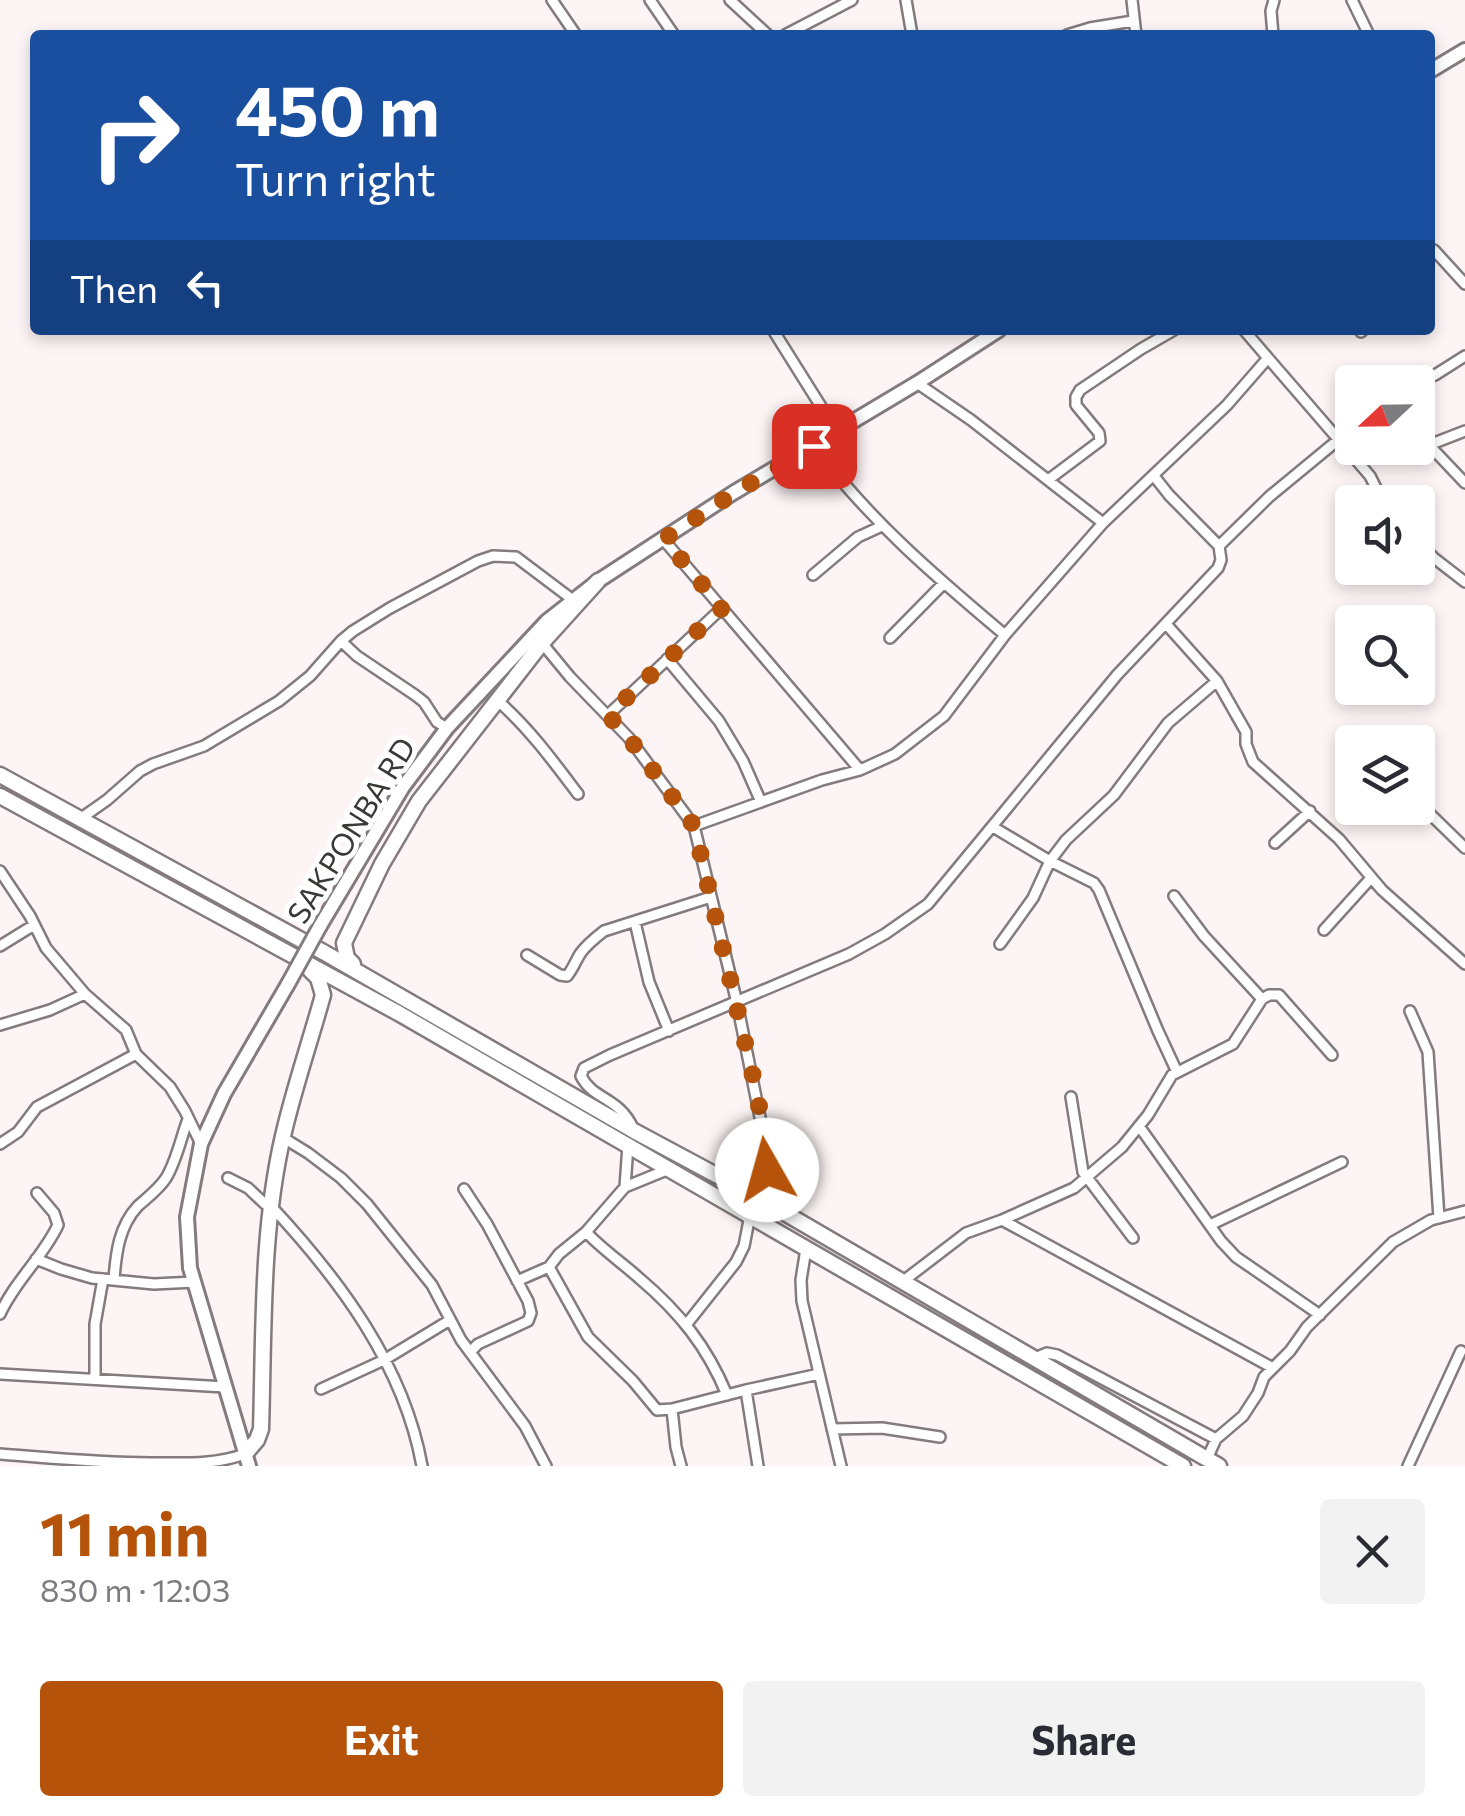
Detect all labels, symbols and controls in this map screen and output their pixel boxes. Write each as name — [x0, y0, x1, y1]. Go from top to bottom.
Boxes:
text: 450 m — [235, 65, 440, 150]
icon: right — [70, 70, 200, 200]
text: Turn right — [235, 150, 436, 205]
icon: left — [178, 260, 233, 315]
text: Then — [70, 264, 158, 311]
north arrow — [1335, 365, 1435, 465]
map controls — [1335, 365, 1435, 825]
pin — [772, 404, 857, 489]
icon: arrive — [787, 419, 842, 474]
button: sound — [1335, 485, 1435, 585]
button: search — [1335, 605, 1435, 705]
button: layers — [1335, 725, 1435, 825]
street label: SAKPONBA RD — [278, 730, 422, 930]
position arrow — [715, 1118, 819, 1222]
text: 11 min — [40, 1495, 210, 1568]
button: close — [1320, 1499, 1425, 1604]
text: 830 m · 12:03 — [40, 1569, 230, 1609]
button: Exit — [40, 1681, 723, 1796]
button: Share — [743, 1681, 1425, 1796]

